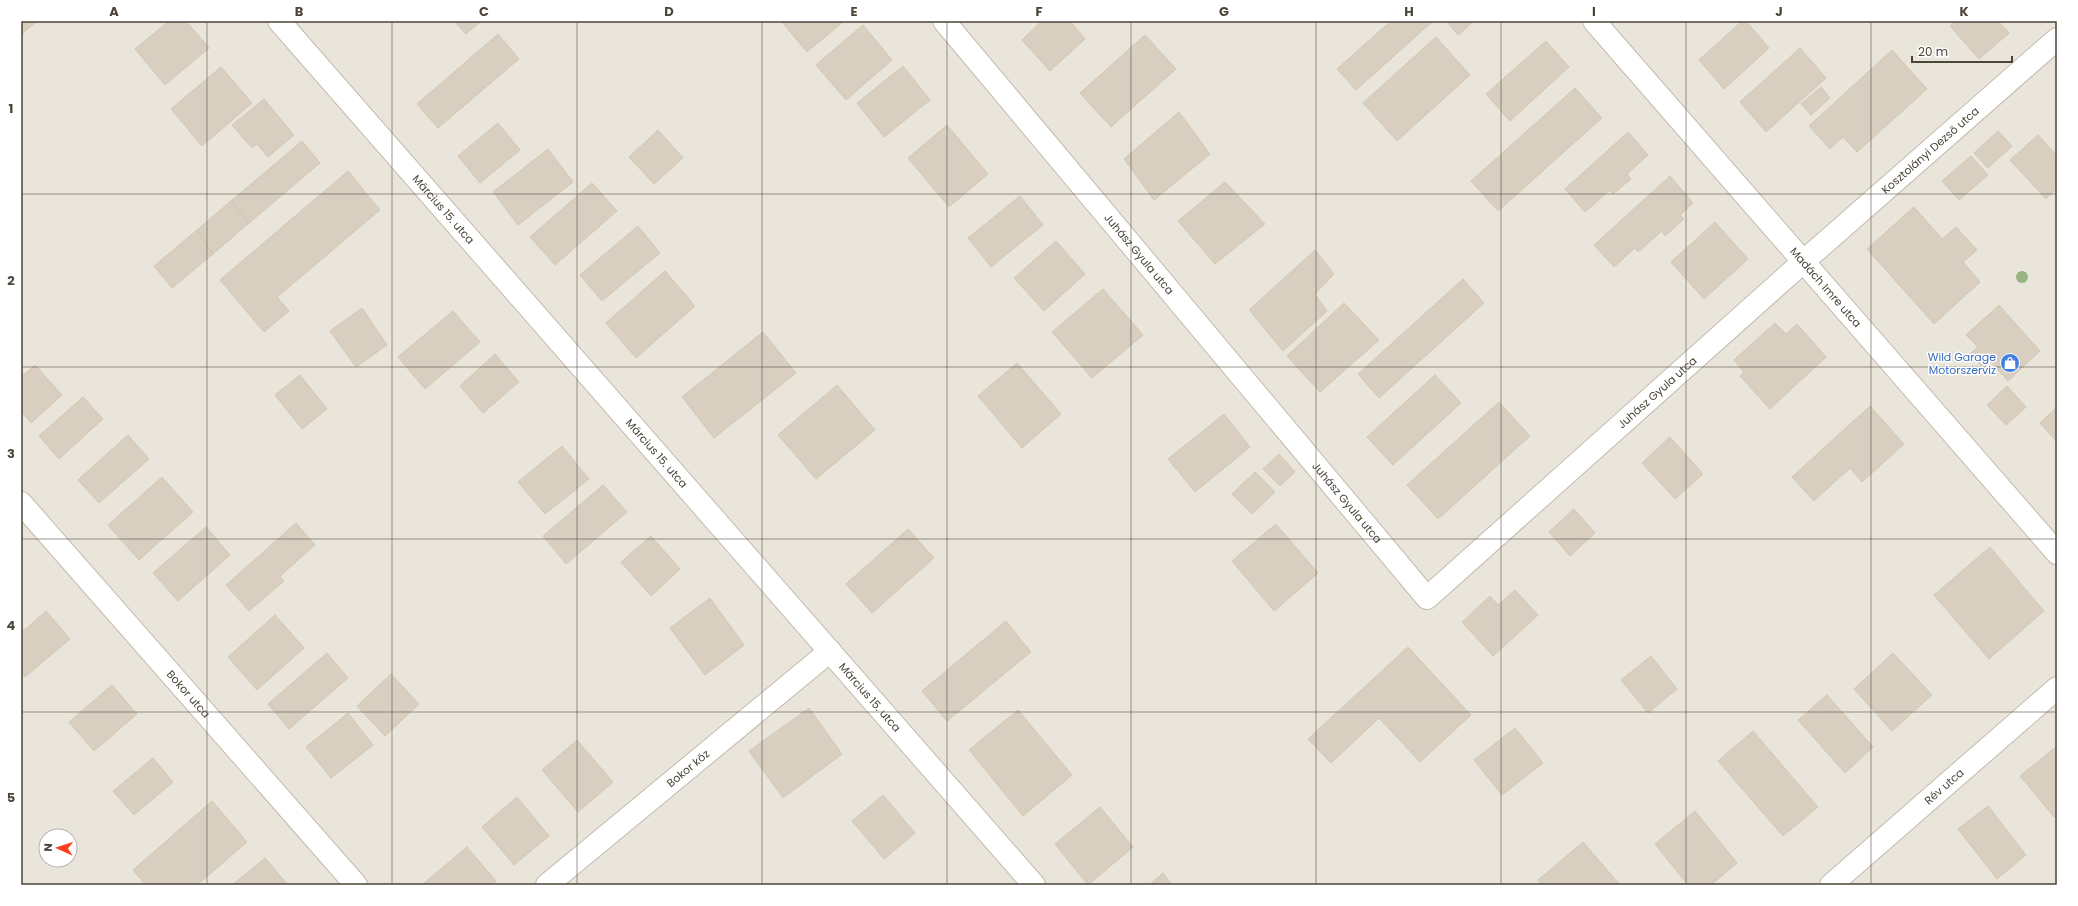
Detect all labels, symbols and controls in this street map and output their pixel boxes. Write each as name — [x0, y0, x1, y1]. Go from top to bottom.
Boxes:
text: A — [109, 2, 119, 21]
text: B — [295, 2, 304, 21]
text: C — [479, 2, 489, 21]
text: D — [664, 2, 674, 21]
text: E — [850, 2, 858, 21]
text: F — [1035, 2, 1043, 21]
text: G — [1219, 2, 1229, 21]
text: H — [1404, 2, 1414, 21]
text: I — [1592, 2, 1596, 21]
text: J — [1775, 2, 1783, 21]
text: K — [1959, 2, 1969, 21]
scale bar — [1912, 38, 2012, 64]
text: 20 m — [1918, 43, 1948, 60]
text: 1 — [9, 99, 13, 118]
street label: Kosztolányi Dezső utca — [1878, 103, 1982, 198]
street label: Március 15. utca — [409, 171, 478, 247]
street label: Juhász Gyula utca — [1101, 210, 1178, 298]
street label: Madách Imre utca — [1786, 244, 1865, 331]
text: 2 — [7, 271, 15, 290]
place label: Wild Garage Motorszerviz — [1928, 349, 1996, 378]
shop icon: Wild Garage Motorszerviz — [1999, 352, 2021, 374]
street label: Juhász Gyula utca — [1614, 353, 1700, 432]
street label: Március 15. utca — [622, 415, 691, 491]
text: 3 — [7, 444, 15, 463]
street label: Juhász Gyula utca — [1308, 459, 1386, 546]
text: 4 — [7, 616, 16, 635]
street label: Március 15. utca — [835, 659, 905, 735]
street label: Bokor utca — [163, 667, 214, 721]
street label: Bokor köz — [663, 746, 713, 791]
street label: Rév utca — [1921, 765, 1967, 808]
text: 5 — [7, 788, 15, 807]
north arrow — [38, 828, 78, 868]
text: N — [40, 843, 56, 852]

